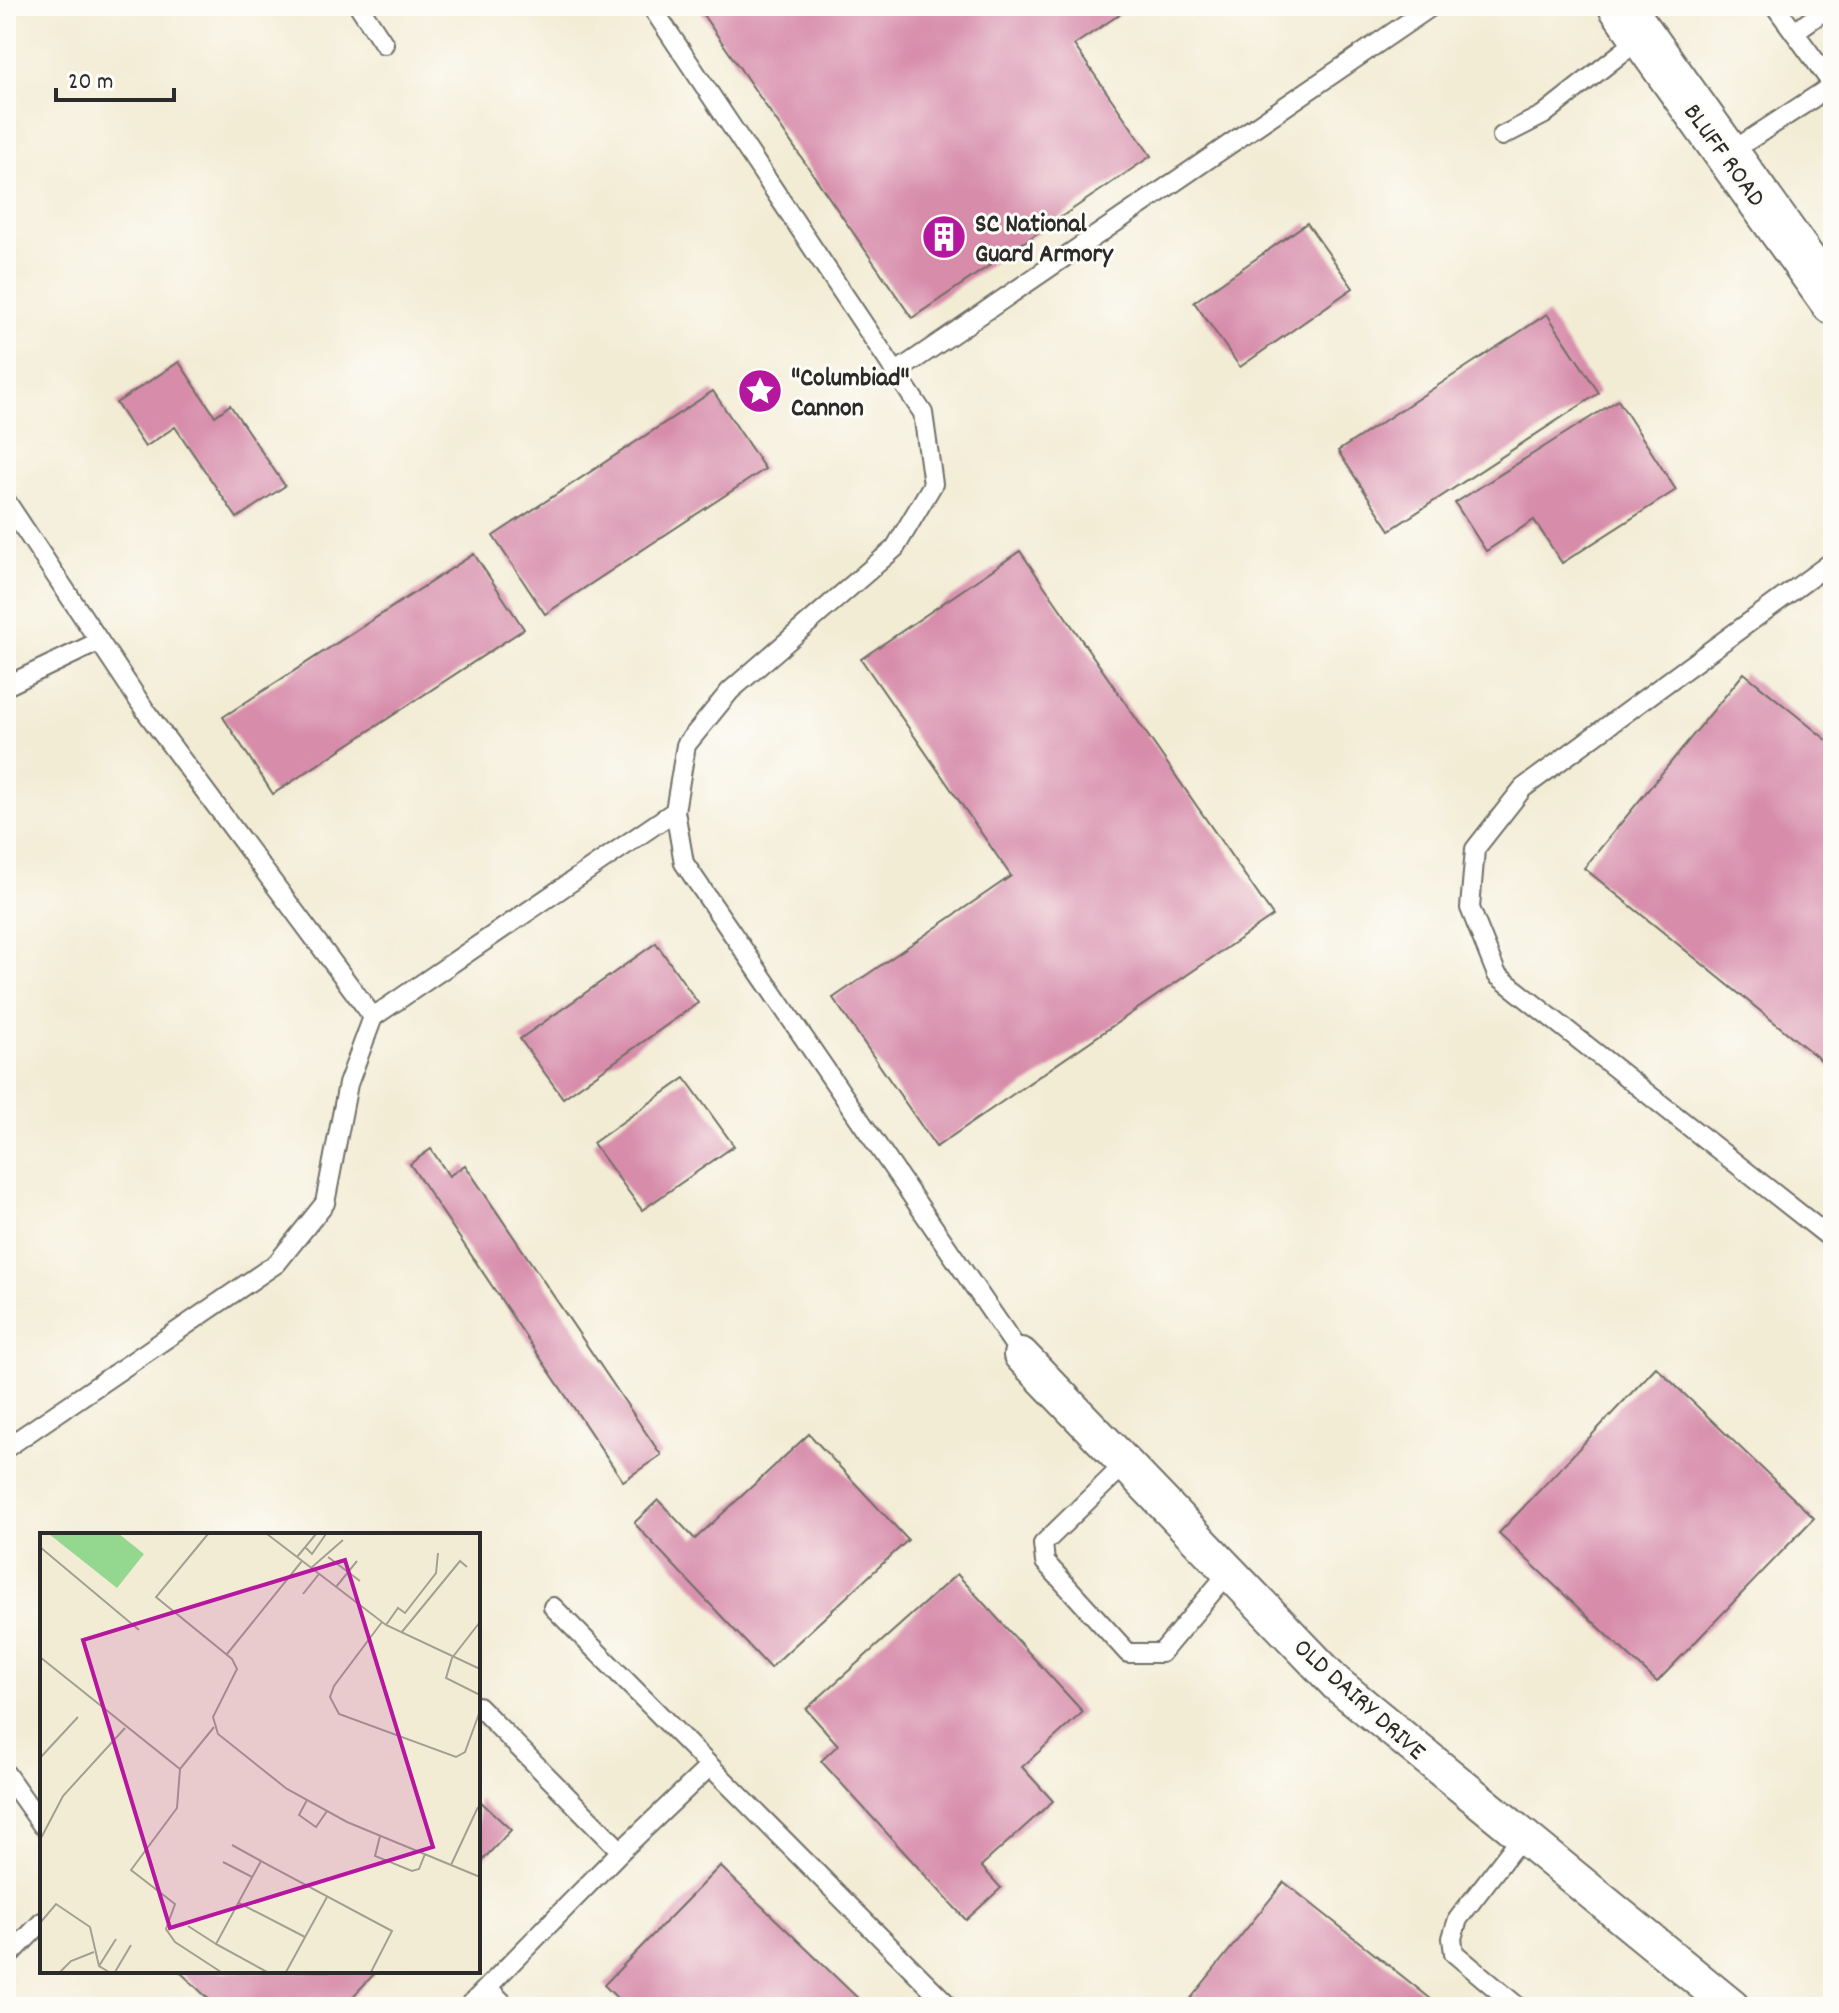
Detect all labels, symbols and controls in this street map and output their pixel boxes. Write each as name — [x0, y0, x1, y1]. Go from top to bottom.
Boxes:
scale bar — [56, 52, 174, 102]
text: 20 m — [68, 66, 114, 100]
street label: BLUFF ROAD — [1673, 97, 1773, 215]
place label: SC National Guard Armory — [975, 207, 1114, 274]
building icon: SC National Guard Armory — [920, 213, 968, 261]
place label: "Columbiad" Cannon — [791, 361, 910, 428]
place icon: "Columbiad" Cannon — [736, 367, 784, 415]
inset map — [40, 1533, 480, 1973]
street label: OLD DAIRY DRIVE — [1284, 1631, 1433, 1770]

